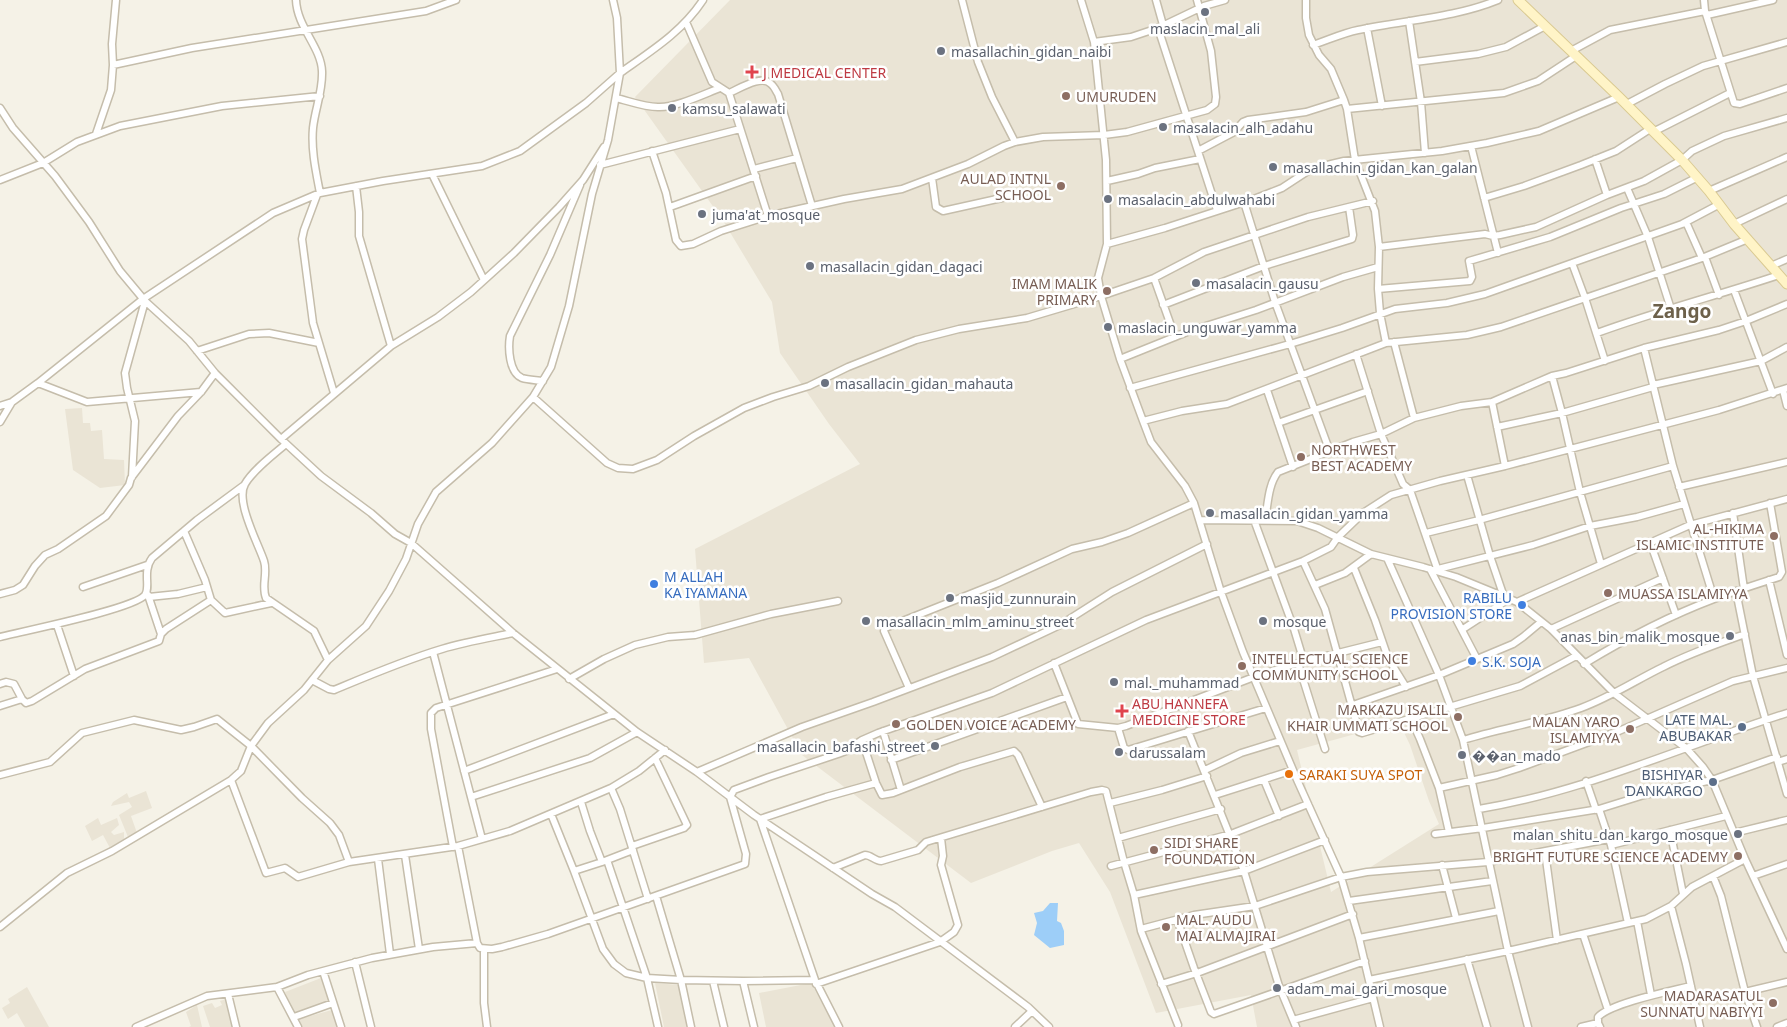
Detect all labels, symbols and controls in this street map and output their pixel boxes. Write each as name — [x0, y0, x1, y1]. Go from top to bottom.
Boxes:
marker: maslacin_mal_ali — [1199, 6, 1211, 18]
place label: maslacin_mal_ali — [1150, 19, 1260, 38]
place label: masallachin_gidan_naibi — [951, 42, 1111, 61]
marker: masallachin_gidan_naibi — [935, 45, 947, 57]
place label: J MEDICAL CENTER — [761, 63, 887, 82]
marker: J MEDICAL CENTER — [745, 65, 759, 79]
place label: UMURUDEN — [1076, 87, 1157, 106]
marker: UMURUDEN — [1060, 90, 1072, 102]
place label: kamsu_salawati — [682, 99, 786, 118]
marker: kamsu_salawati — [666, 102, 678, 114]
place label: masalacin_alh_adahu — [1173, 118, 1313, 137]
marker: masalacin_alh_adahu — [1157, 121, 1169, 133]
place label: masallachin_gidan_kan_galan — [1283, 158, 1478, 177]
marker: masallachin_gidan_kan_galan — [1267, 161, 1279, 173]
place label: AULAD INTNL SCHOOL — [961, 169, 1051, 204]
marker: AULAD INTNL SCHOOL — [1055, 180, 1067, 192]
place label: masalacin_abdulwahabi — [1118, 190, 1275, 209]
marker: masalacin_abdulwahabi — [1102, 193, 1114, 205]
place label: juma'at_mosque — [711, 205, 820, 224]
marker: juma'at_mosque — [696, 208, 708, 220]
place label: masallacin_gidan_dagaci — [820, 257, 983, 276]
marker: masallacin_gidan_dagaci — [804, 260, 816, 272]
place label: IMAM MALIK PRIMARY — [1012, 274, 1097, 309]
place label: masalacin_gausu — [1206, 274, 1319, 293]
marker: masalacin_gausu — [1190, 277, 1202, 289]
marker: IMAM MALIK PRIMARY — [1101, 285, 1113, 297]
district label: Zango — [1653, 298, 1711, 324]
place label: maslacin_unguwar_yamma — [1118, 318, 1297, 337]
marker: maslacin_unguwar_yamma — [1102, 321, 1114, 333]
place label: masallacin_gidan_mahauta — [835, 374, 1013, 393]
marker: masallacin_gidan_mahauta — [819, 377, 831, 389]
place label: NORTHWEST BEST ACADEMY — [1311, 440, 1412, 475]
marker: NORTHWEST BEST ACADEMY — [1295, 451, 1307, 463]
place label: masallacin_gidan_yamma — [1220, 504, 1388, 523]
marker: masallacin_gidan_yamma — [1204, 507, 1216, 519]
place label: AL-HIKIMA ISLAMIC INSTITUTE — [1636, 519, 1764, 554]
marker: AL-HIKIMA ISLAMIC INSTITUTE — [1768, 530, 1780, 542]
place label: M ALLAH KA IYAMANA — [664, 567, 747, 602]
marker: M ALLAH KA IYAMANA — [648, 578, 660, 590]
place label: MUASSA ISLAMIYYA — [1618, 584, 1748, 603]
marker: MUASSA ISLAMIYYA — [1602, 587, 1614, 599]
place label: RABILU PROVISION STORE — [1391, 588, 1512, 623]
place label: masjid_zunnurain — [960, 589, 1077, 608]
marker: masjid_zunnurain — [944, 592, 956, 604]
marker: RABILU PROVISION STORE — [1516, 599, 1528, 611]
place label: masallacin_mlm_aminu_street — [876, 612, 1074, 631]
place label: mosque — [1273, 612, 1327, 631]
marker: masallacin_mlm_aminu_street — [860, 615, 872, 627]
marker: mosque — [1257, 615, 1269, 627]
place label: anas_bin_malik_mosque — [1560, 627, 1720, 646]
marker: anas_bin_malik_mosque — [1724, 630, 1736, 642]
place label: INTELLECTUAL SCIENCE COMMUNITY SCHOOL — [1252, 649, 1408, 684]
place label: S.K. SOJA — [1482, 652, 1541, 671]
marker: S.K. SOJA — [1466, 655, 1478, 667]
marker: INTELLECTUAL SCIENCE COMMUNITY SCHOOL — [1236, 660, 1248, 672]
place label: mal._muhammad — [1124, 673, 1239, 692]
marker: mal._muhammad — [1108, 676, 1120, 688]
place label: ABU HANNEFA MEDICINE STORE — [1132, 694, 1246, 729]
place label: MARKAZU ISALIL KHAIR UMMATI SCHOOL — [1287, 700, 1448, 735]
marker: ABU HANNEFA MEDICINE STORE — [1116, 705, 1128, 717]
place label: LATE MAL. ABUBAKAR — [1659, 710, 1732, 745]
marker: MARKAZU ISALIL KHAIR UMMATI SCHOOL — [1452, 711, 1464, 723]
place label: MALAN YARO ISLAMIYYA — [1532, 712, 1620, 747]
place label: GOLDEN VOICE ACADEMY — [906, 715, 1076, 734]
marker: GOLDEN VOICE ACADEMY — [890, 718, 902, 730]
marker: LATE MAL. ABUBAKAR — [1736, 721, 1748, 733]
marker: MALAN YARO ISLAMIYYA — [1624, 723, 1636, 735]
place label: masallacin_bafashi_street — [757, 737, 925, 756]
marker: masallacin_bafashi_street — [929, 740, 941, 752]
place label: darussalam — [1129, 743, 1206, 762]
marker: darussalam — [1113, 746, 1125, 758]
place label: ��an_mado — [1472, 746, 1561, 765]
marker: ��an_mado — [1456, 749, 1468, 761]
place label: SARAKI SUYA SPOT — [1299, 765, 1423, 784]
place label: BISHIYAR ƊANKARGO — [1625, 765, 1703, 800]
marker: SARAKI SUYA SPOT — [1283, 768, 1295, 780]
marker: BISHIYAR ƊANKARGO — [1707, 776, 1719, 788]
place label: malan_shitu_dan_kargo_mosque — [1513, 825, 1728, 844]
marker: malan_shitu_dan_kargo_mosque — [1732, 828, 1744, 840]
place label: SIDI SHARE FOUNDATION — [1164, 833, 1255, 868]
marker: SIDI SHARE FOUNDATION — [1148, 844, 1160, 856]
place label: BRIGHT FUTURE SCIENCE ACADEMY — [1493, 847, 1728, 866]
marker: BRIGHT FUTURE SCIENCE ACADEMY — [1732, 850, 1744, 862]
place label: MAL. AUDU MAI ALMAJIRAI — [1176, 910, 1276, 945]
marker: MAL. AUDU MAI ALMAJIRAI — [1160, 921, 1172, 933]
place label: adam_mai_gari_mosque — [1287, 979, 1447, 998]
marker: adam_mai_gari_mosque — [1271, 982, 1283, 994]
place label: MADARASATUL SUNNATU NABIYYI — [1640, 986, 1763, 1021]
marker: MADARASATUL SUNNATU NABIYYI — [1767, 997, 1779, 1009]

